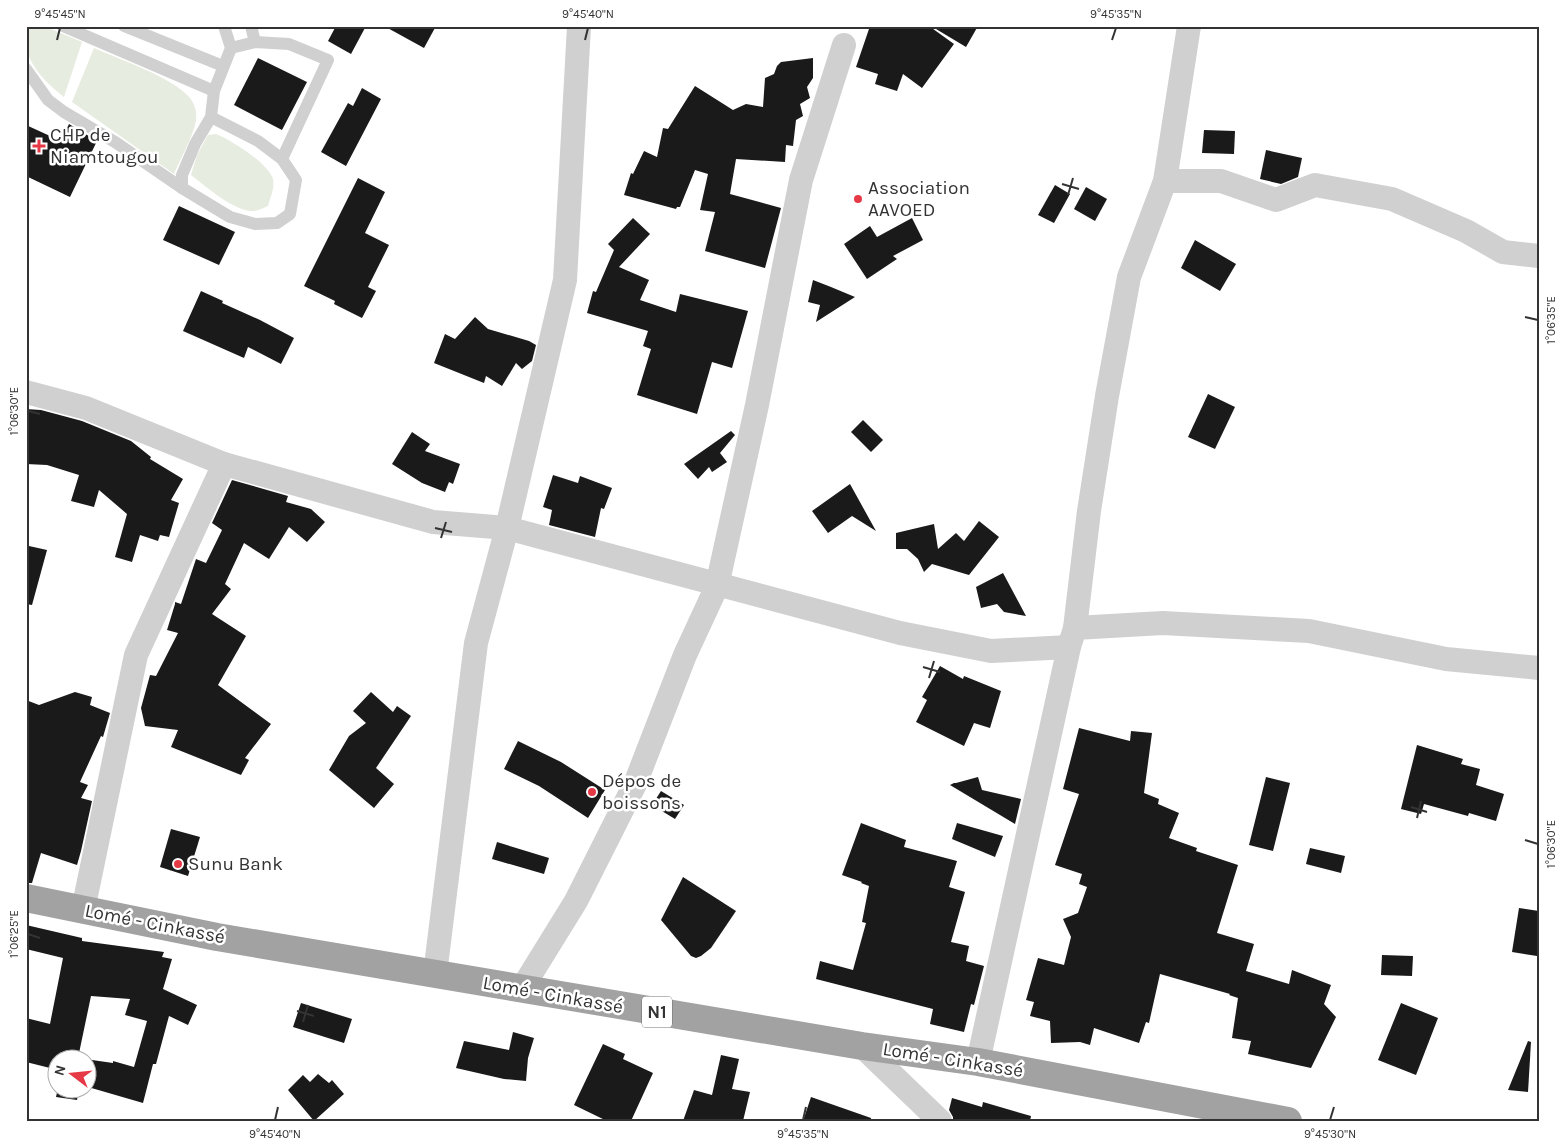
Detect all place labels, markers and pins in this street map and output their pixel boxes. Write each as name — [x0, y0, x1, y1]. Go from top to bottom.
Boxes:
place label: CHP de Niamtougou — [50, 124, 159, 168]
marker: CHP de Niamtougou — [32, 139, 46, 153]
place label: Association AAVOED — [868, 177, 970, 221]
marker: Association AAVOED — [852, 193, 864, 205]
place label: Dépos de boissons — [602, 770, 681, 814]
marker: Dépos de boissons — [586, 786, 598, 798]
place label: Sunu Bank — [188, 853, 283, 875]
marker: Sunu Bank — [172, 858, 184, 870]

